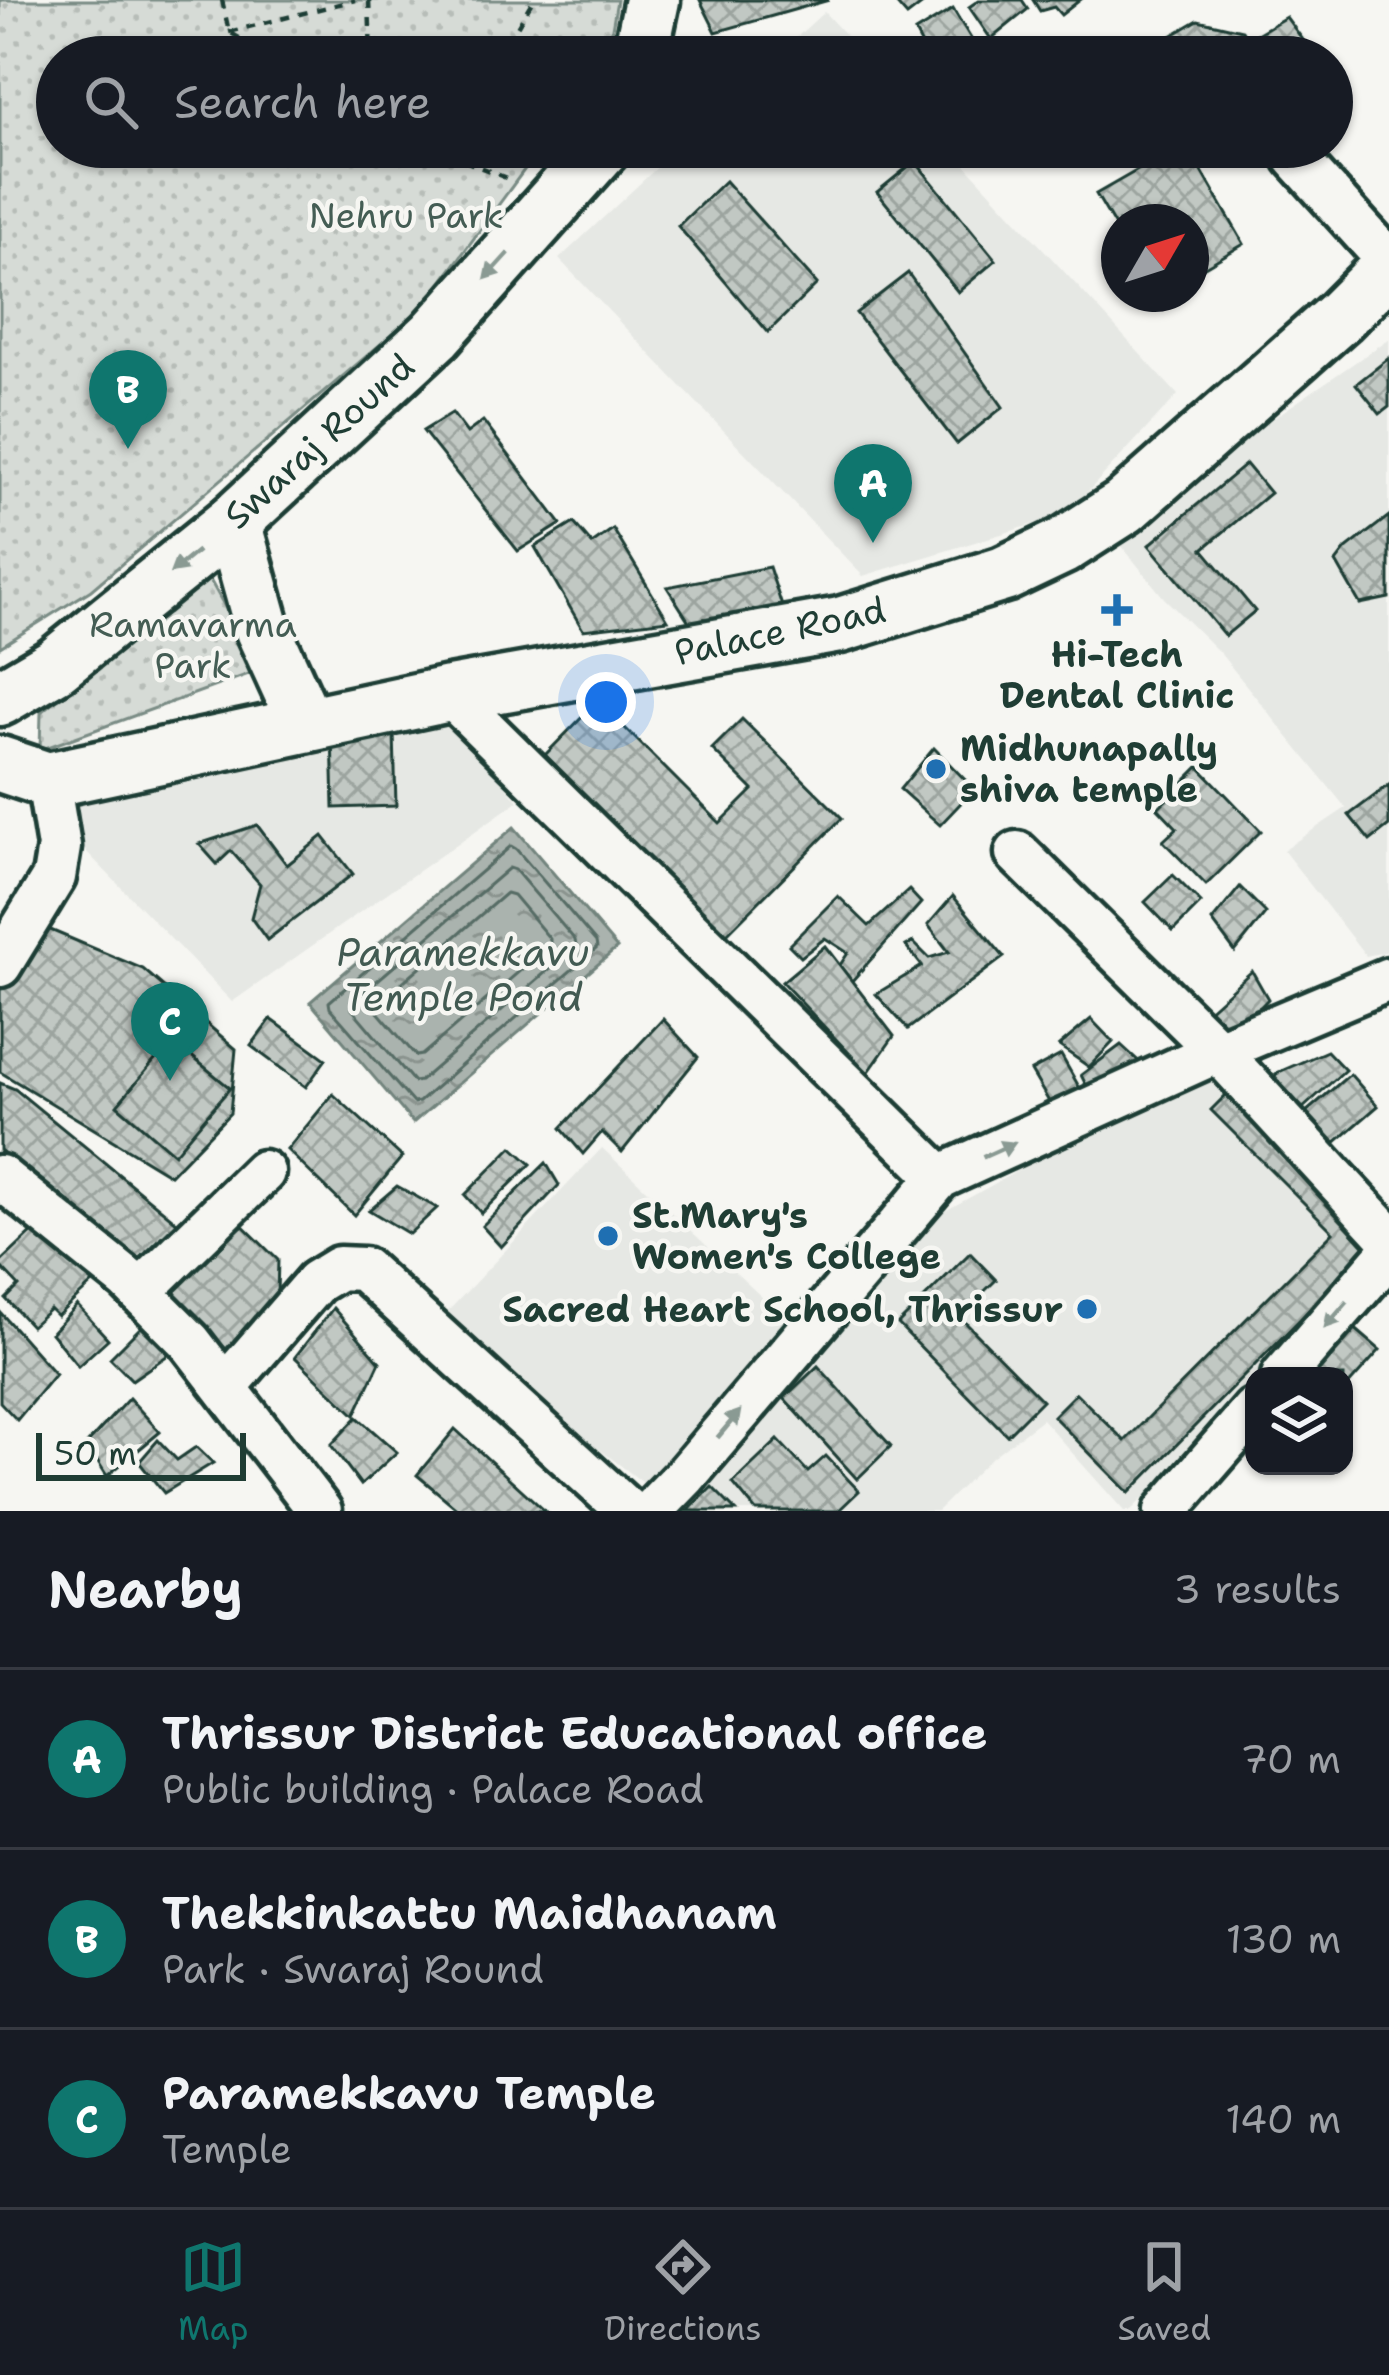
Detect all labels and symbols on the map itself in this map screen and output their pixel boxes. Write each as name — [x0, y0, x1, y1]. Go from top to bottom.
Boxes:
park label: Nehru Park — [308, 191, 504, 240]
north arrow — [1101, 204, 1209, 312]
one-way arrow — [484, 251, 511, 280]
street label: Swaraj Round — [213, 342, 425, 540]
pin: B — [89, 350, 167, 449]
pin: A — [834, 444, 912, 543]
one-way arrow — [168, 548, 199, 574]
street label: Palace Road — [670, 585, 890, 677]
marker: Hi-Tech Dental Clinic — [1101, 594, 1133, 626]
park label: Ramavarma Park — [89, 600, 297, 690]
place label: Hi-Tech Dental Clinic — [999, 630, 1235, 720]
your location — [576, 672, 636, 732]
place label: Midhunapally shiva temple — [960, 724, 1218, 814]
marker: Midhunapally shiva temple — [923, 756, 949, 782]
water label: Paramekkavu Temple Pond — [337, 926, 589, 1023]
pin: C — [131, 982, 209, 1081]
one-way arrow — [982, 1139, 1017, 1159]
place label: St.Mary's Women's College — [632, 1191, 941, 1281]
marker: St.Mary's Women's College — [595, 1223, 621, 1249]
place label: Sacred Heart School, Thrissur — [502, 1285, 1063, 1334]
marker: Sacred Heart School, Thrissur — [1074, 1296, 1100, 1322]
one-way arrow — [1323, 1300, 1350, 1330]
one-way arrow — [716, 1409, 742, 1439]
scale bar — [36, 1427, 246, 1480]

